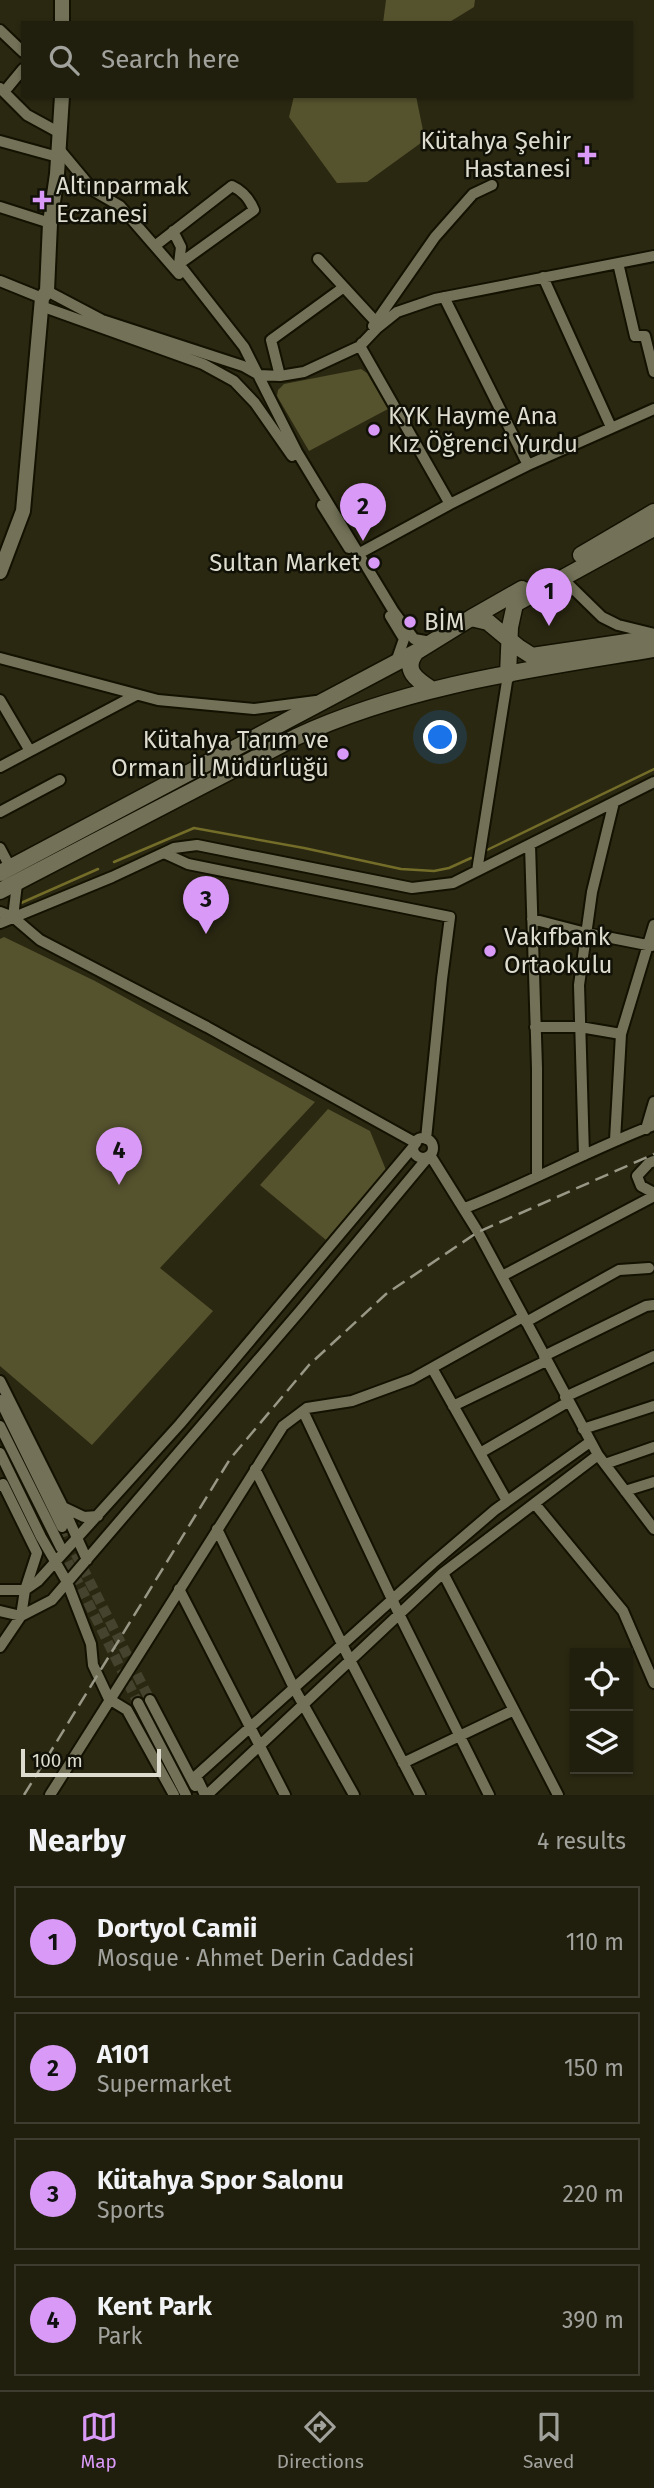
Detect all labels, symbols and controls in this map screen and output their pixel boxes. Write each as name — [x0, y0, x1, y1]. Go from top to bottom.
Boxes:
search box — [21, 21, 633, 98]
icon: search — [45, 41, 83, 79]
text: Search here — [101, 44, 240, 75]
place label: Kütahya Şehir Hastanesi — [421, 127, 572, 183]
marker: Kütahya Şehir Hastanesi — [577, 145, 597, 165]
place label: Altınparmak Eczanesi — [56, 172, 189, 228]
marker: Altınparmak Eczanesi — [34, 192, 50, 208]
place label: KYK Hayme Ana Kız Öğrenci Yurdu — [388, 402, 578, 458]
marker: KYK Hayme Ana Kız Öğrenci Yurdu — [366, 422, 382, 438]
pin: 2 — [340, 483, 386, 541]
place label: Sultan Market — [209, 549, 360, 577]
marker: Sultan Market — [366, 555, 382, 571]
pin: 1 — [526, 568, 572, 626]
place label: BİM — [424, 608, 464, 636]
marker: BİM — [402, 614, 418, 630]
your location — [423, 720, 457, 754]
place label: Kütahya Tarım ve Orman İl Müdürlüğü — [111, 726, 329, 782]
marker: Kütahya Tarım ve Orman İl Müdürlüğü — [335, 746, 351, 762]
pin: 3 — [183, 876, 229, 934]
place label: Vakıfbank Ortaokulu — [504, 923, 613, 979]
marker: Vakıfbank Ortaokulu — [482, 943, 498, 959]
pin: 4 — [96, 1127, 142, 1185]
map controls — [570, 1648, 633, 1774]
button: locate — [570, 1648, 633, 1711]
button: layers — [570, 1711, 633, 1774]
scale bar — [21, 1746, 161, 1778]
text: 100 m — [32, 1749, 83, 1772]
text: Nearby — [28, 1823, 126, 1859]
text: 4 results — [537, 1827, 626, 1855]
text: Dortyol Camii — [97, 1913, 257, 1944]
text: 1 — [48, 1928, 58, 1956]
text: 110 m — [566, 1928, 624, 1956]
text: Mosque · Ahmet Derin Caddesi — [97, 1944, 414, 1972]
text: A101 — [97, 2039, 150, 2070]
text: 2 — [47, 2054, 59, 2082]
text: 150 m — [564, 2054, 624, 2082]
text: Supermarket — [97, 2070, 232, 2098]
text: Kütahya Spor Salonu — [97, 2165, 344, 2196]
text: 3 — [47, 2180, 59, 2208]
text: 220 m — [563, 2180, 624, 2208]
text: Sports — [97, 2196, 165, 2224]
text: Kent Park — [97, 2291, 212, 2322]
text: 4 — [47, 2306, 60, 2334]
text: 390 m — [562, 2306, 624, 2334]
text: Park — [97, 2322, 142, 2350]
tab: Map — [80, 2408, 118, 2473]
tab: Directions — [277, 2408, 364, 2473]
tab: Saved — [523, 2408, 574, 2473]

